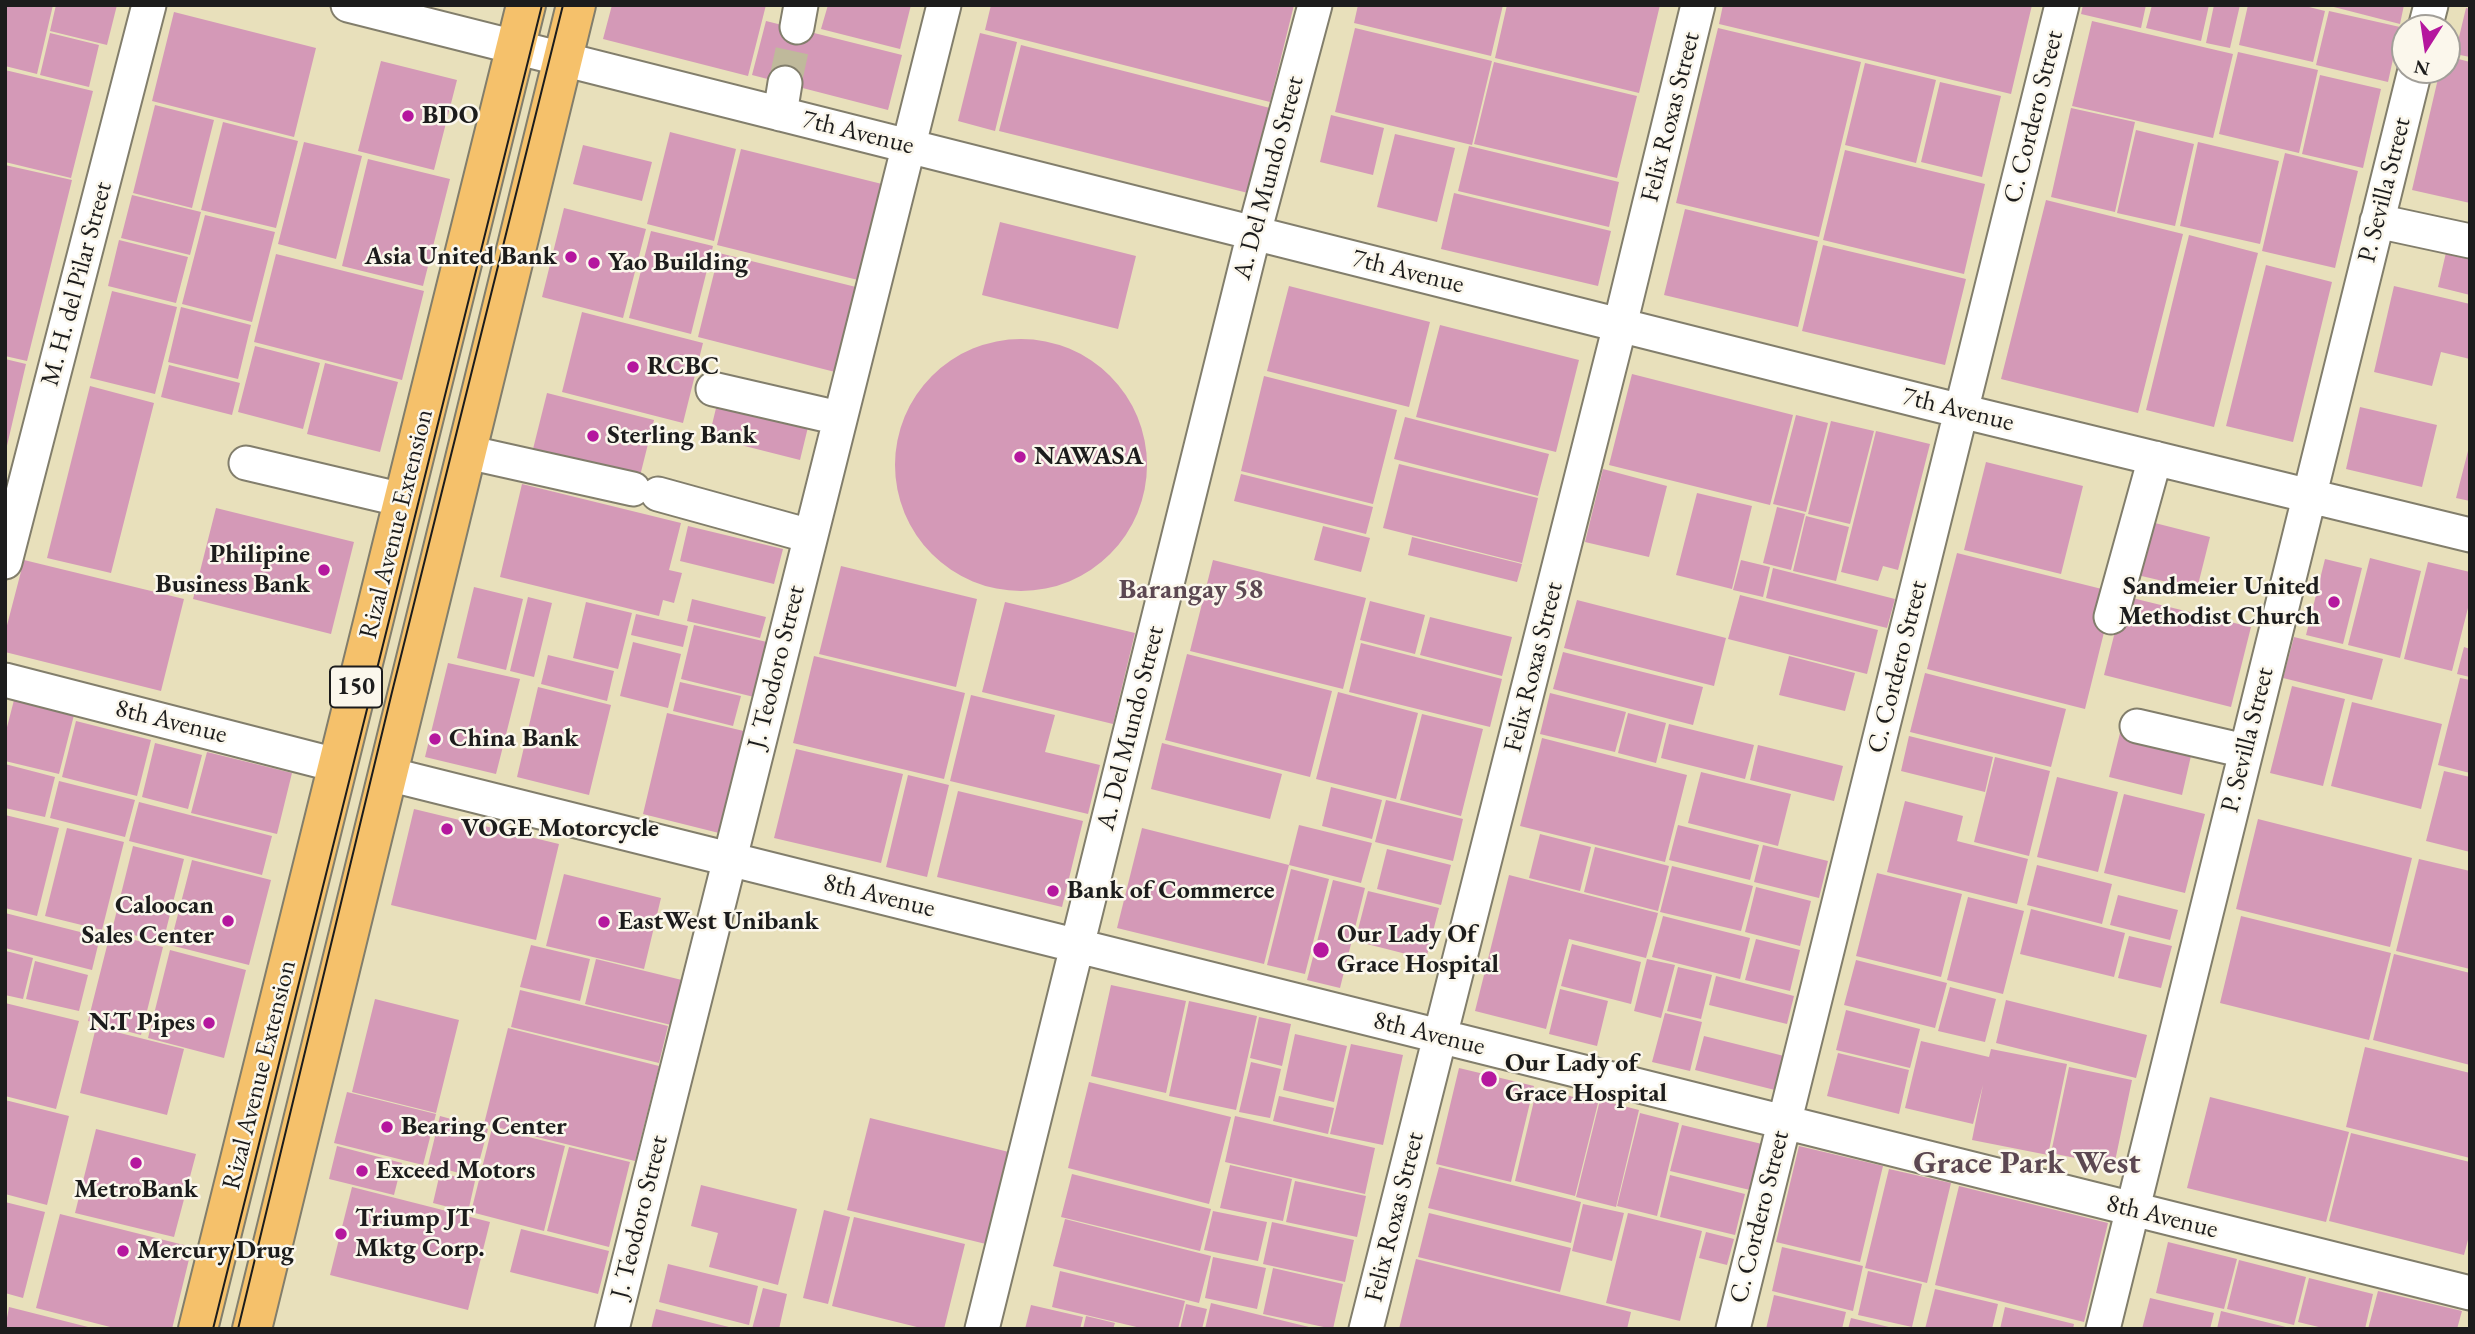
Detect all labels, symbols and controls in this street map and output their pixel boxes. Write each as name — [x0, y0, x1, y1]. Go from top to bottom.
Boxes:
north arrow — [2391, 14, 2461, 84]
street label: C. Cordero Street — [1997, 27, 2071, 207]
street label: Felix Roxas Street — [1635, 29, 1707, 205]
text: N — [2412, 54, 2432, 82]
street label: A. Del Mundo Street — [1227, 73, 1311, 283]
place label: BDO — [422, 100, 478, 132]
street label: 7th Avenue — [799, 104, 917, 162]
marker: BDO — [400, 108, 416, 124]
street label: P. Sevilla Street — [2352, 114, 2418, 266]
street label: M. H. del Pilar Street — [35, 179, 119, 389]
place label: Asia United Bank — [365, 241, 557, 273]
street label: 7th Avenue — [1349, 243, 1467, 301]
place label: Yao Building — [608, 247, 748, 279]
marker: Asia United Bank — [563, 249, 579, 265]
marker: Yao Building — [586, 255, 602, 271]
place label: RCBC — [647, 351, 719, 383]
marker: RCBC — [625, 359, 641, 375]
street label: 7th Avenue — [1899, 381, 2017, 439]
street label: Rizal Avenue Extension — [353, 406, 441, 642]
place label: Sterling Bank — [607, 420, 757, 452]
marker: Sterling Bank — [585, 428, 601, 444]
place label: NAWASA — [1034, 441, 1143, 473]
marker: NAWASA — [1012, 449, 1028, 465]
place label: Philipine Business Bank — [155, 539, 310, 600]
marker: Philipine Business Bank — [316, 562, 332, 578]
place label: Sandmeier United Methodist Church — [2118, 571, 2320, 632]
district label: Barangay 58 — [1119, 573, 1263, 607]
street label: C. Cordero Street — [1861, 577, 1935, 757]
street label: Felix Roxas Street — [1498, 579, 1570, 755]
street label: J. Teodoro Street — [742, 582, 812, 752]
marker: Sandmeier United Methodist Church — [2326, 594, 2342, 610]
street label: A. Del Mundo Street — [1091, 623, 1171, 833]
street label: P. Sevilla Street — [2215, 664, 2281, 816]
road number: 150 — [330, 666, 382, 708]
street label: 8th Avenue — [112, 693, 230, 751]
place label: China Bank — [449, 723, 578, 755]
marker: China Bank — [427, 731, 443, 747]
place label: VOGE Motorcycle — [461, 813, 659, 845]
marker: VOGE Motorcycle — [439, 821, 455, 837]
street label: 8th Avenue — [820, 867, 938, 925]
place label: Bank of Commerce — [1067, 875, 1275, 907]
marker: Bank of Commerce — [1045, 883, 1061, 899]
place label: Caloocan Sales Center — [81, 890, 214, 951]
place label: EastWest Unibank — [618, 906, 819, 938]
marker: Caloocan Sales Center — [220, 913, 236, 929]
marker: EastWest Unibank — [596, 914, 612, 930]
place label: Our Lady Of Grace Hospital — [1337, 919, 1499, 981]
marker: Our Lady Of Grace Hospital — [1311, 940, 1331, 960]
street label: Rizal Avenue Extension — [216, 957, 304, 1193]
street label: 8th Avenue — [1370, 1005, 1488, 1063]
place label: N.T Pipes — [89, 1007, 195, 1039]
marker: N.T Pipes — [201, 1015, 217, 1031]
place label: Our Lady of Grace Hospital — [1505, 1048, 1667, 1110]
marker: Our Lady of Grace Hospital — [1479, 1069, 1499, 1089]
place label: Bearing Center — [401, 1111, 567, 1143]
marker: Bearing Center — [379, 1119, 395, 1135]
street label: C. Cordero Street — [1723, 1127, 1797, 1307]
street label: Felix Roxas Street — [1359, 1129, 1431, 1305]
street label: J. Teodoro Street — [605, 1132, 675, 1302]
district label: Grace Park West — [1913, 1144, 2141, 1184]
marker: MetroBank — [128, 1155, 144, 1171]
place label: Exceed Motors — [376, 1155, 535, 1187]
marker: Exceed Motors — [354, 1163, 370, 1179]
place label: MetroBank — [74, 1174, 198, 1206]
street label: 8th Avenue — [2103, 1188, 2221, 1246]
place label: Triump JT Mktg Corp. — [355, 1203, 485, 1264]
marker: Triump JT Mktg Corp. — [333, 1226, 349, 1242]
place label: Mercury Drug — [137, 1235, 294, 1267]
marker: Mercury Drug — [115, 1243, 131, 1259]

